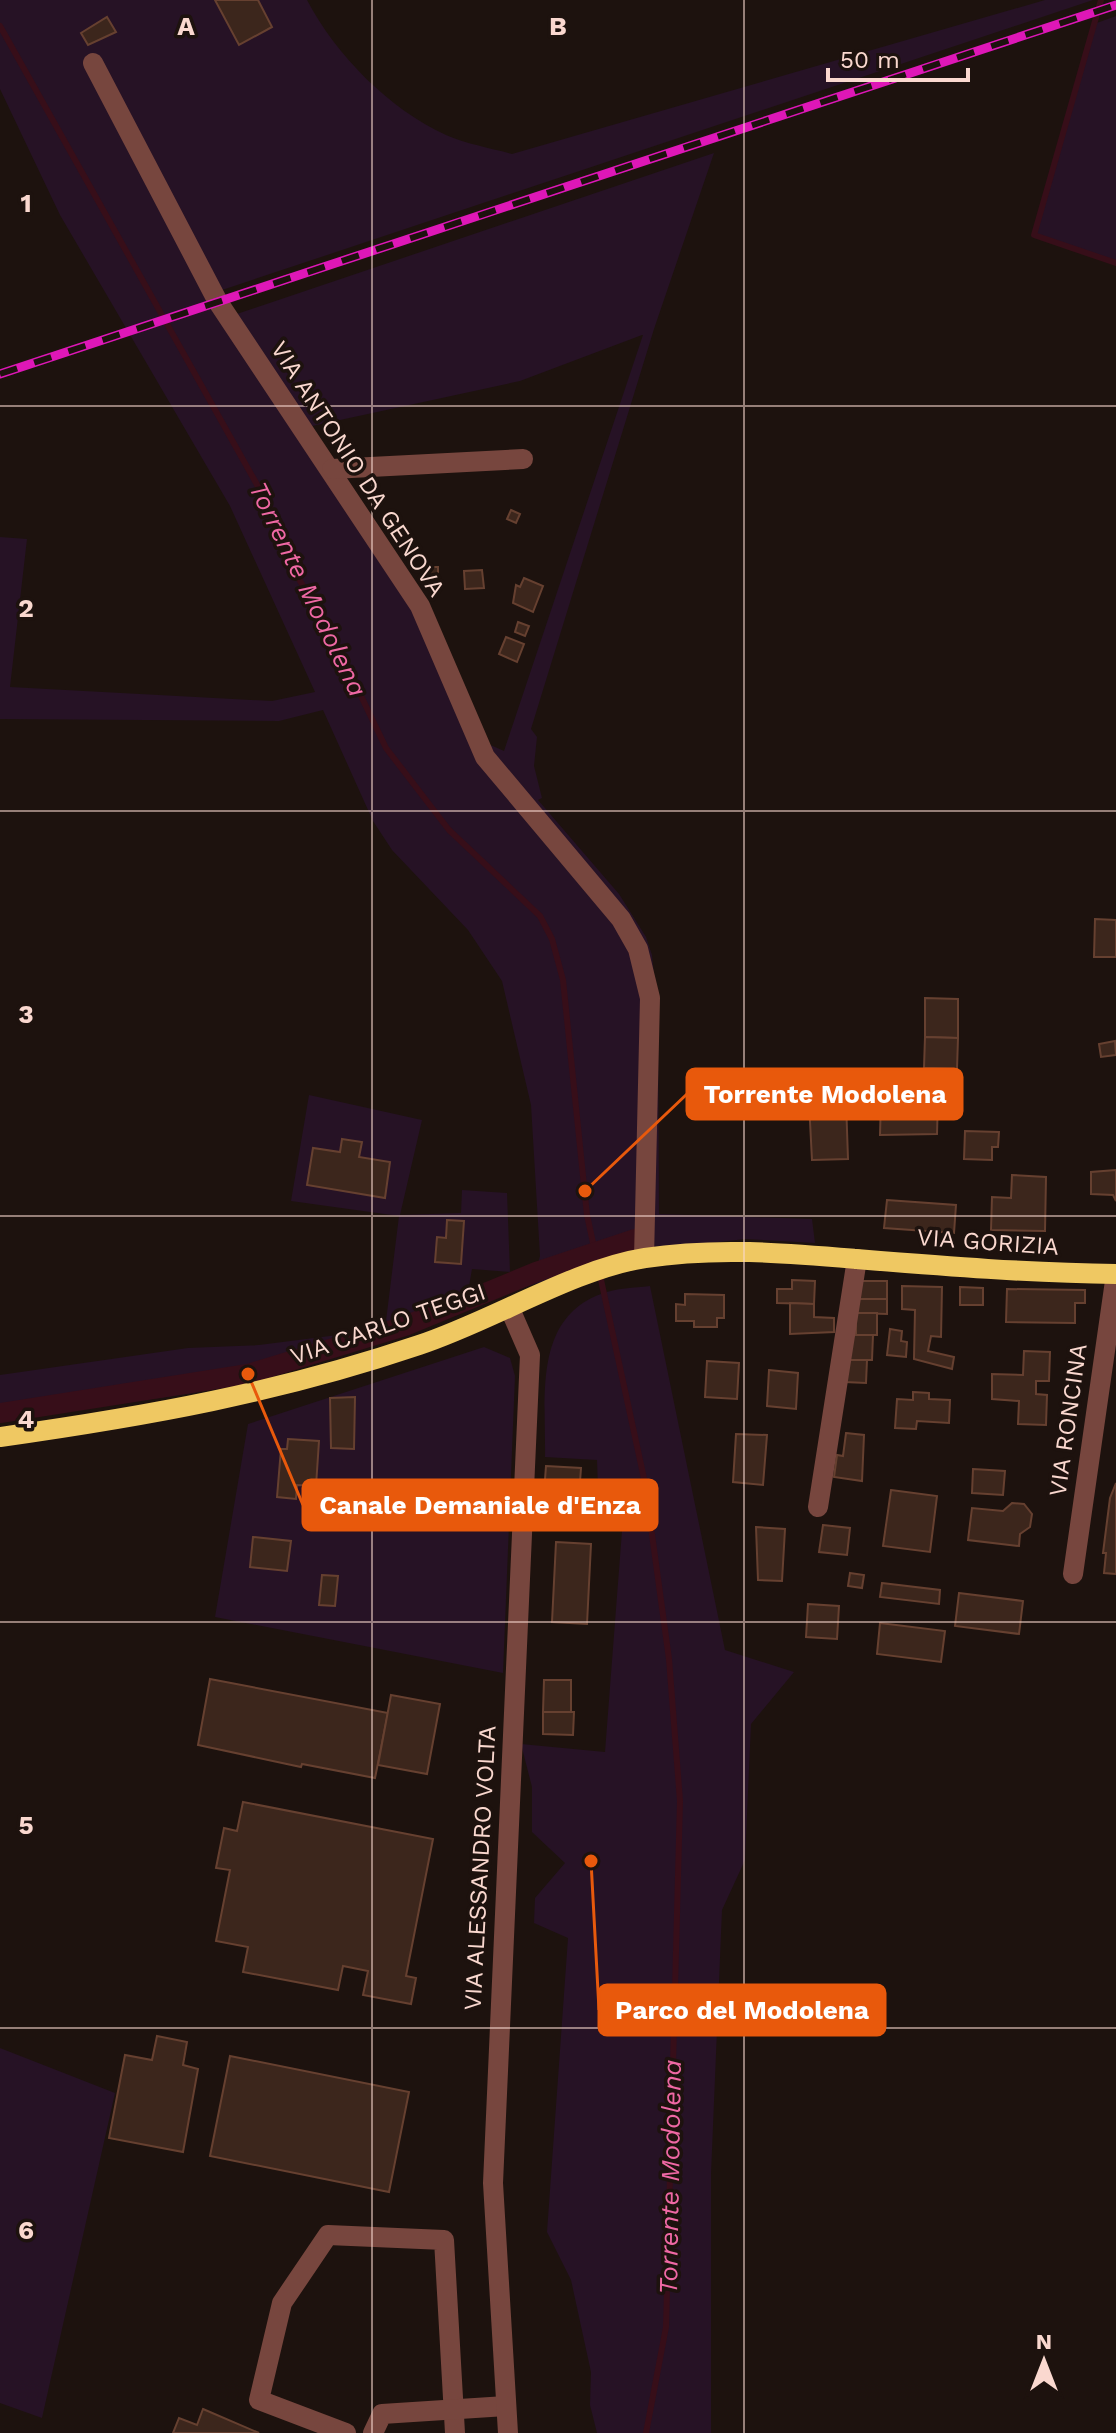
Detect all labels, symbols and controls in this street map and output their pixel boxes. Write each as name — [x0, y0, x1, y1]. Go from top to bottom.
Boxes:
text: A — [177, 11, 195, 41]
text: B — [549, 11, 567, 41]
scale bar — [828, 32, 968, 82]
text: 50 m — [840, 46, 900, 74]
text: 1 — [20, 188, 32, 218]
street label: VIA ANTONIO DA GENOVA — [265, 336, 451, 602]
water label: Torrente Modolena — [243, 477, 373, 701]
text: 2 — [18, 593, 34, 623]
text: 3 — [18, 999, 34, 1029]
callout: Torrente Modolena — [687, 1069, 962, 1119]
text: Torrente Modolena — [703, 1079, 947, 1109]
street label: VIA GORIZIA — [916, 1223, 1060, 1261]
street label: VIA CARLO TEGGI — [287, 1277, 489, 1371]
street label: VIA RONCINA — [1043, 1342, 1093, 1498]
text: 4 — [18, 1404, 35, 1434]
callout: Canale Demaniale d'Enza — [303, 1480, 657, 1530]
text: Canale Demaniale d'Enza — [319, 1490, 641, 1520]
street label: VIA ALESSANDRO VOLTA — [459, 1725, 501, 2011]
text: 5 — [18, 1810, 34, 1840]
callout: Parco del Modolena — [599, 1985, 885, 2035]
text: Parco del Modolena — [615, 1995, 869, 2025]
water label: Torrente Modolena — [653, 2059, 687, 2295]
text: 6 — [18, 2215, 34, 2245]
north arrow — [1004, 2321, 1084, 2401]
text: N — [1036, 2329, 1052, 2354]

